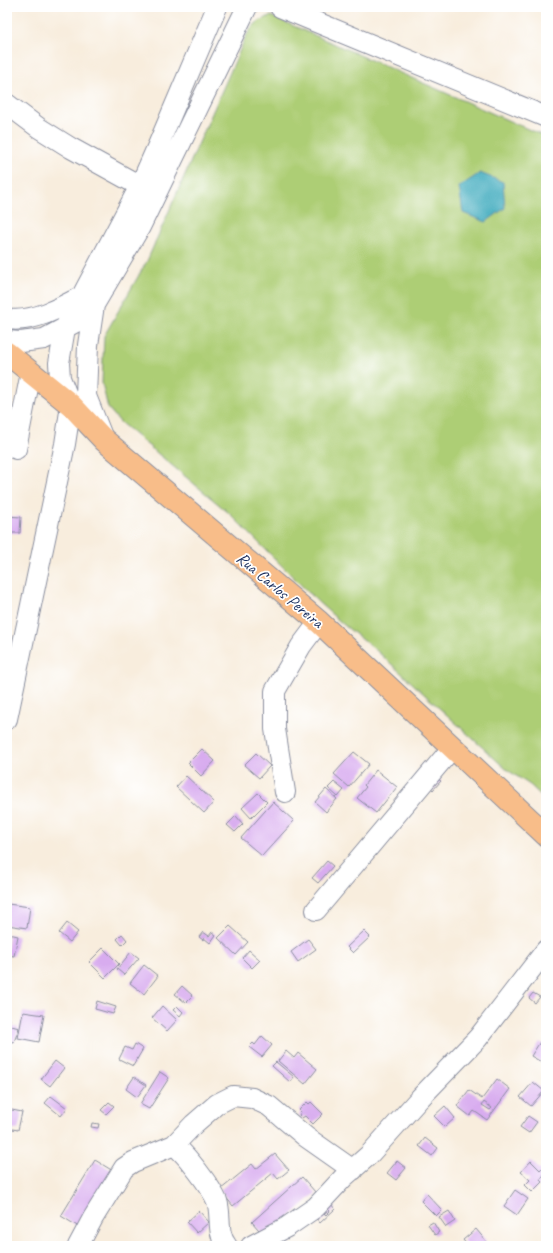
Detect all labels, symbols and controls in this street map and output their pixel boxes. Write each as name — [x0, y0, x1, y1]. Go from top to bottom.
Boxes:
street label: Rua Carlos Pereira — [232, 548, 329, 633]

